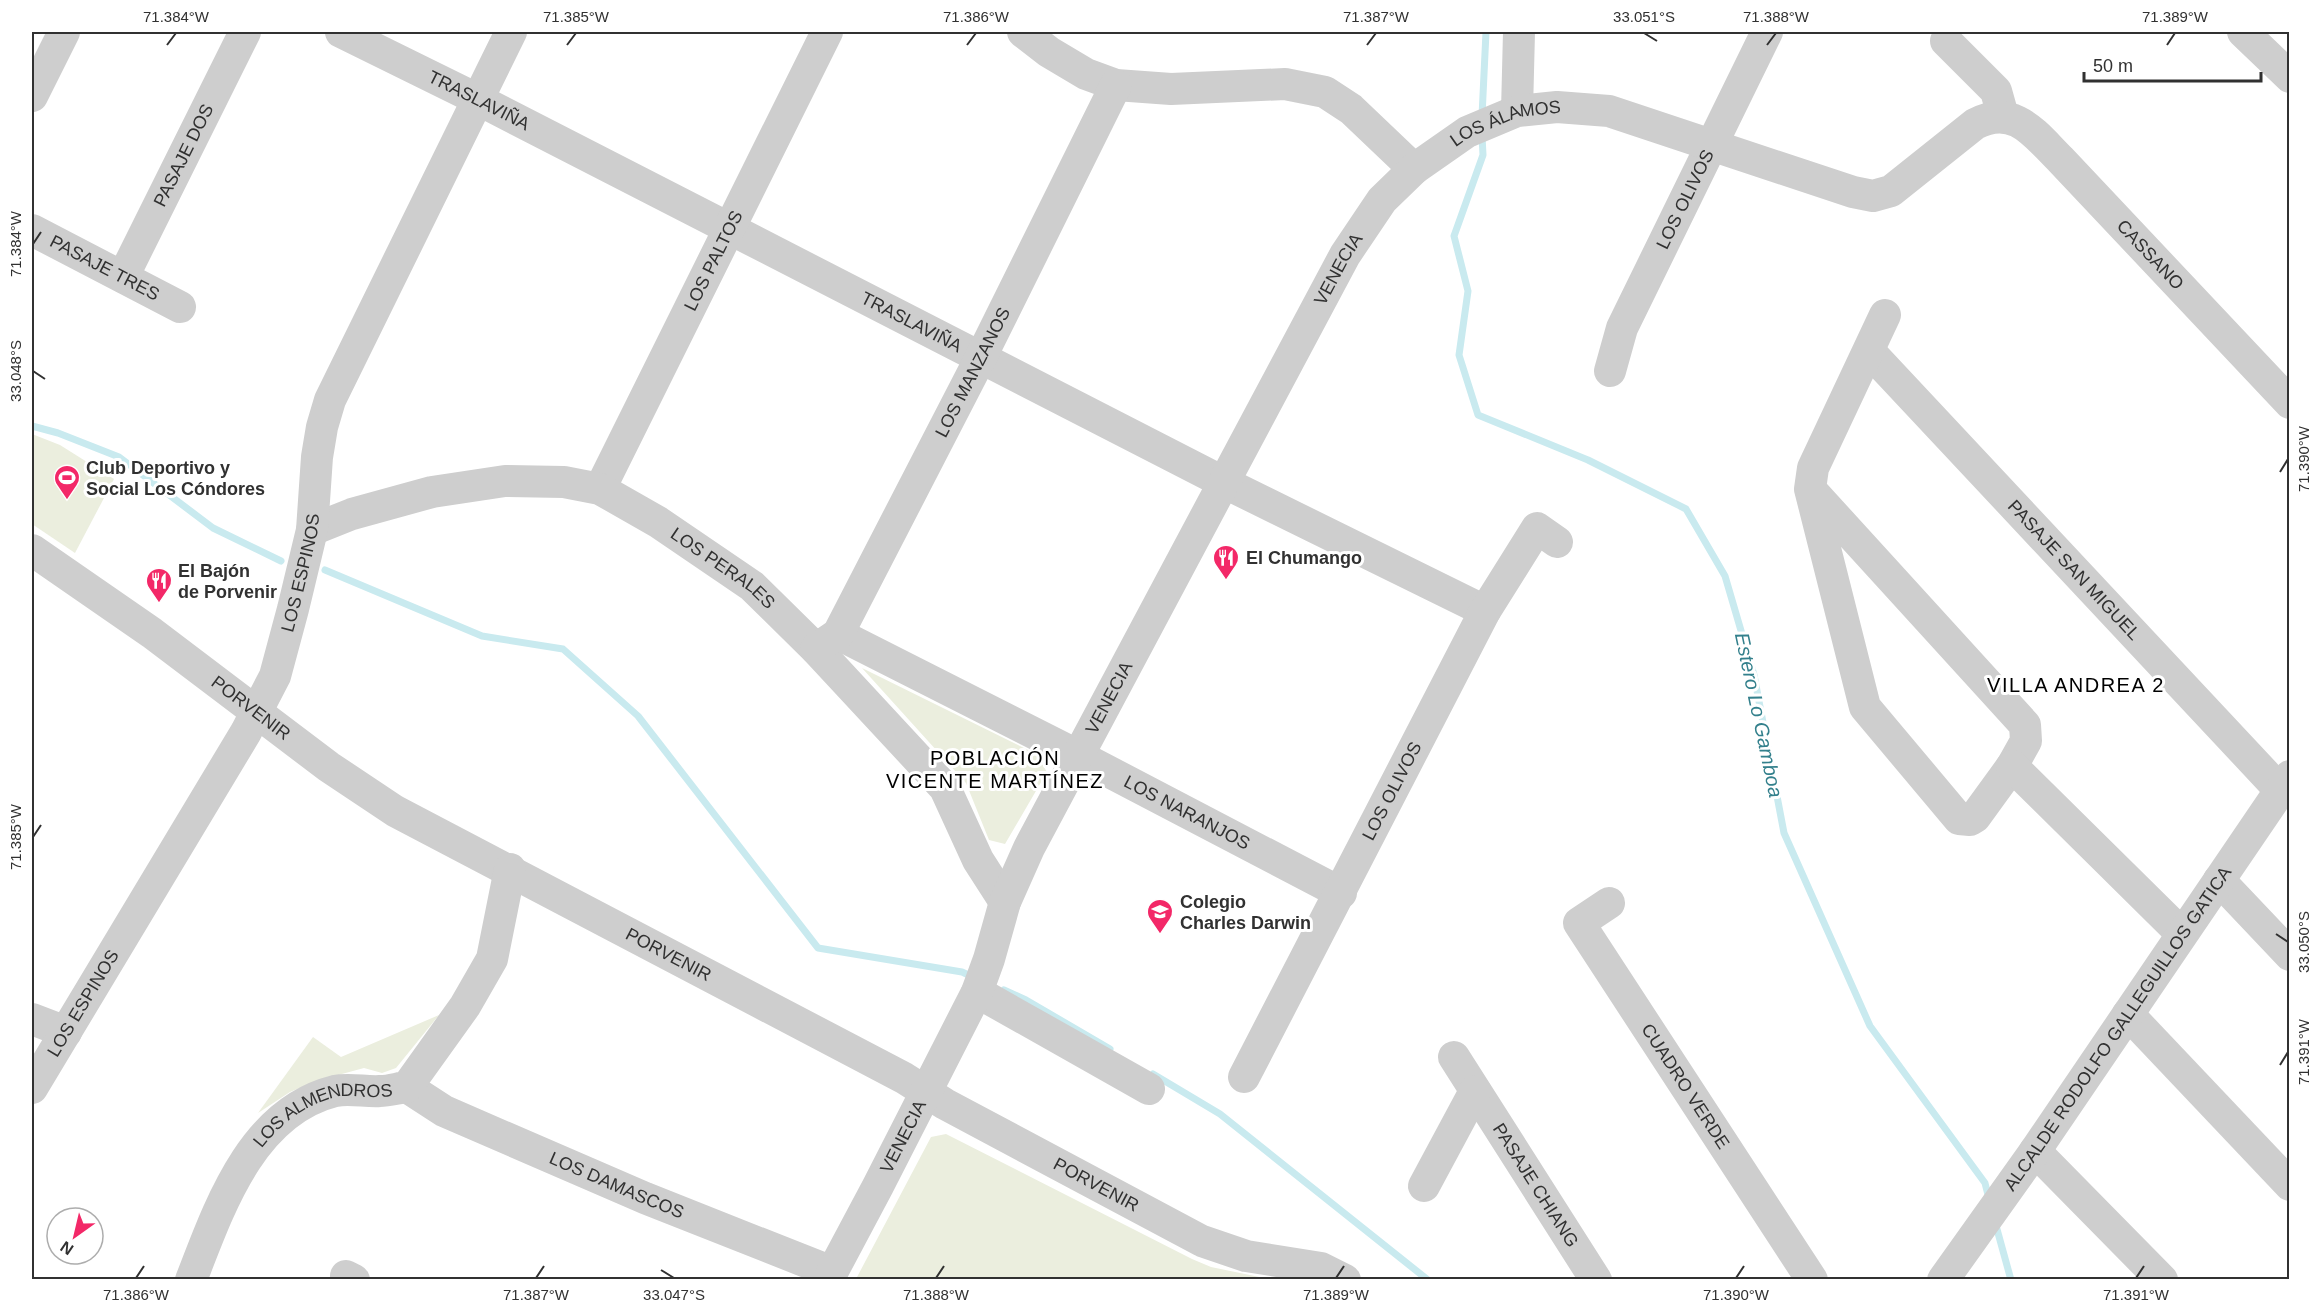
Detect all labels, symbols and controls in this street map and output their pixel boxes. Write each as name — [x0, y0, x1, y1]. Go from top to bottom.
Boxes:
text: 71.384°W — [143, 8, 210, 25]
text: 71.385°W — [543, 8, 610, 25]
text: 71.386°W — [943, 8, 1010, 25]
text: 71.387°W — [1343, 8, 1410, 25]
text: 33.051°S — [1613, 8, 1675, 25]
text: 71.388°W — [1743, 8, 1810, 25]
text: 71.389°W — [2142, 8, 2209, 25]
scale bar — [2084, 45, 2261, 83]
text: 50 m — [2093, 56, 2133, 76]
street label: TRASLAVIÑA — [425, 67, 533, 134]
street label: LOS ÁLAMOS — [1446, 97, 1562, 151]
street label: PASAJE DOS — [150, 101, 217, 210]
street label: LOS OLIVOS — [1652, 146, 1718, 252]
street label: LOS PALTOS — [680, 207, 747, 314]
text: 71.384°W — [7, 210, 24, 277]
street label: CASSANO — [2113, 216, 2188, 294]
street label: VENECIA — [1310, 230, 1367, 308]
street label: PASAJE TRES — [47, 231, 163, 305]
street label: TRASLAVIÑA — [858, 288, 965, 356]
street label: LOS MANZANOS — [931, 304, 1014, 441]
text: 33.048°S — [7, 340, 24, 402]
text: 71.390°W — [2295, 425, 2312, 492]
place label: Club Deportivo y Social Los Cóndores — [86, 458, 265, 499]
sports icon: Club Deportivo y Social Los Cóndores — [52, 463, 82, 501]
street label: PASAJE SAN MIGUEL — [2004, 496, 2144, 644]
street label: LOS ESPINOS — [277, 513, 323, 634]
street label: LOS PERALES — [667, 524, 779, 613]
restaurant icon: El Chumango — [1211, 543, 1241, 581]
place label: El Chumango — [1246, 548, 1362, 568]
place label: El Bajón de Porvenir — [178, 561, 277, 602]
restaurant icon: El Bajón de Porvenir — [144, 566, 174, 604]
water label: Estero Lo Gamboa — [1731, 631, 1787, 799]
street label: VENECIA — [1082, 658, 1137, 737]
street label: PORVENIR — [208, 672, 294, 744]
district label: VILLA ANDREA 2 — [1987, 674, 2165, 696]
street label: LOS OLIVOS — [1358, 738, 1426, 844]
district label: POBLACIÓN VICENTE MARTÍNEZ — [886, 747, 1104, 792]
street label: LOS NARANJOS — [1121, 771, 1253, 854]
text: 71.385°W — [7, 803, 24, 870]
street label: ALCALDE RODOLFO GALLEGUILLOS GATICA — [2000, 863, 2235, 1195]
place label: Colegio Charles Darwin — [1180, 892, 1311, 933]
school or university icon: Colegio Charles Darwin — [1145, 897, 1175, 935]
text: 33.050°S — [2295, 911, 2312, 973]
street label: PORVENIR — [622, 924, 715, 985]
street label: LOS ESPINOS — [43, 946, 123, 1060]
text: 71.391°W — [2295, 1018, 2312, 1085]
street label: CUADRO VERDE — [1638, 1020, 1734, 1152]
street label: LOS ALMENDROS — [249, 1080, 394, 1151]
street label: VENECIA — [876, 1097, 930, 1176]
street label: PASAJE CHIANG — [1489, 1120, 1582, 1251]
street label: LOS DAMASCOS — [546, 1148, 687, 1222]
street label: PORVENIR — [1050, 1154, 1142, 1216]
north arrow — [45, 1206, 105, 1266]
text: N — [57, 1238, 76, 1258]
text: 71.386°W — [103, 1286, 170, 1303]
text: 71.387°W — [503, 1286, 570, 1303]
text: 33.047°S — [643, 1286, 705, 1303]
text: 71.388°W — [903, 1286, 970, 1303]
text: 71.389°W — [1303, 1286, 1370, 1303]
text: 71.390°W — [1703, 1286, 1770, 1303]
text: 71.391°W — [2103, 1286, 2170, 1303]

